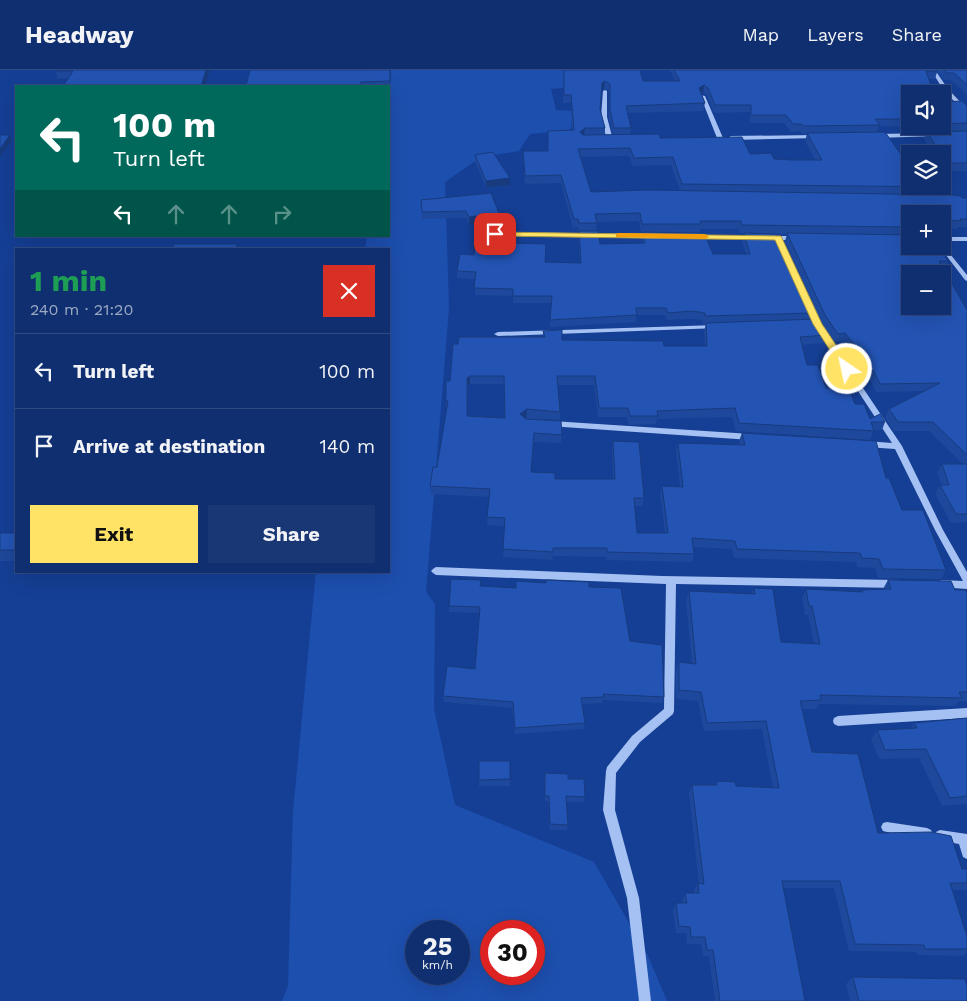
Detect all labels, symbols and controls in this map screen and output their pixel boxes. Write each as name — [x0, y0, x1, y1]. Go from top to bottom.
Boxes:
text: Headway — [25, 21, 134, 49]
text: Map — [742, 24, 779, 45]
text: Layers — [807, 24, 864, 45]
text: Share — [892, 24, 942, 45]
map controls — [901, 85, 951, 315]
button: sound — [901, 85, 951, 135]
text: 100 m — [113, 104, 216, 146]
icon: left — [30, 105, 95, 170]
button: layers — [901, 145, 951, 195]
text: Turn left — [113, 146, 205, 171]
icon: left — [109, 200, 137, 228]
icon: ahead — [162, 200, 190, 228]
icon: ahead — [215, 200, 243, 228]
icon: right — [268, 200, 296, 228]
button: + — [901, 205, 951, 255]
pin — [474, 213, 516, 255]
icon: arrive — [481, 220, 509, 248]
text: 1 min — [30, 263, 107, 298]
button: close — [323, 265, 375, 317]
button: − — [901, 265, 951, 315]
text: 240 m · 21:20 — [30, 300, 133, 319]
position arrow — [820, 342, 872, 394]
icon: left — [30, 357, 58, 385]
text: Turn left — [73, 360, 154, 383]
text: 100 m — [319, 360, 375, 383]
icon: arrive — [30, 432, 58, 460]
text: Arrive at destination — [73, 435, 265, 458]
text: 140 m — [320, 435, 375, 458]
button: Exit — [30, 505, 198, 563]
button: Share — [208, 505, 375, 563]
speed limit sign: 30 — [480, 920, 545, 985]
text: 25 — [423, 932, 452, 961]
text: km/h — [422, 958, 453, 972]

